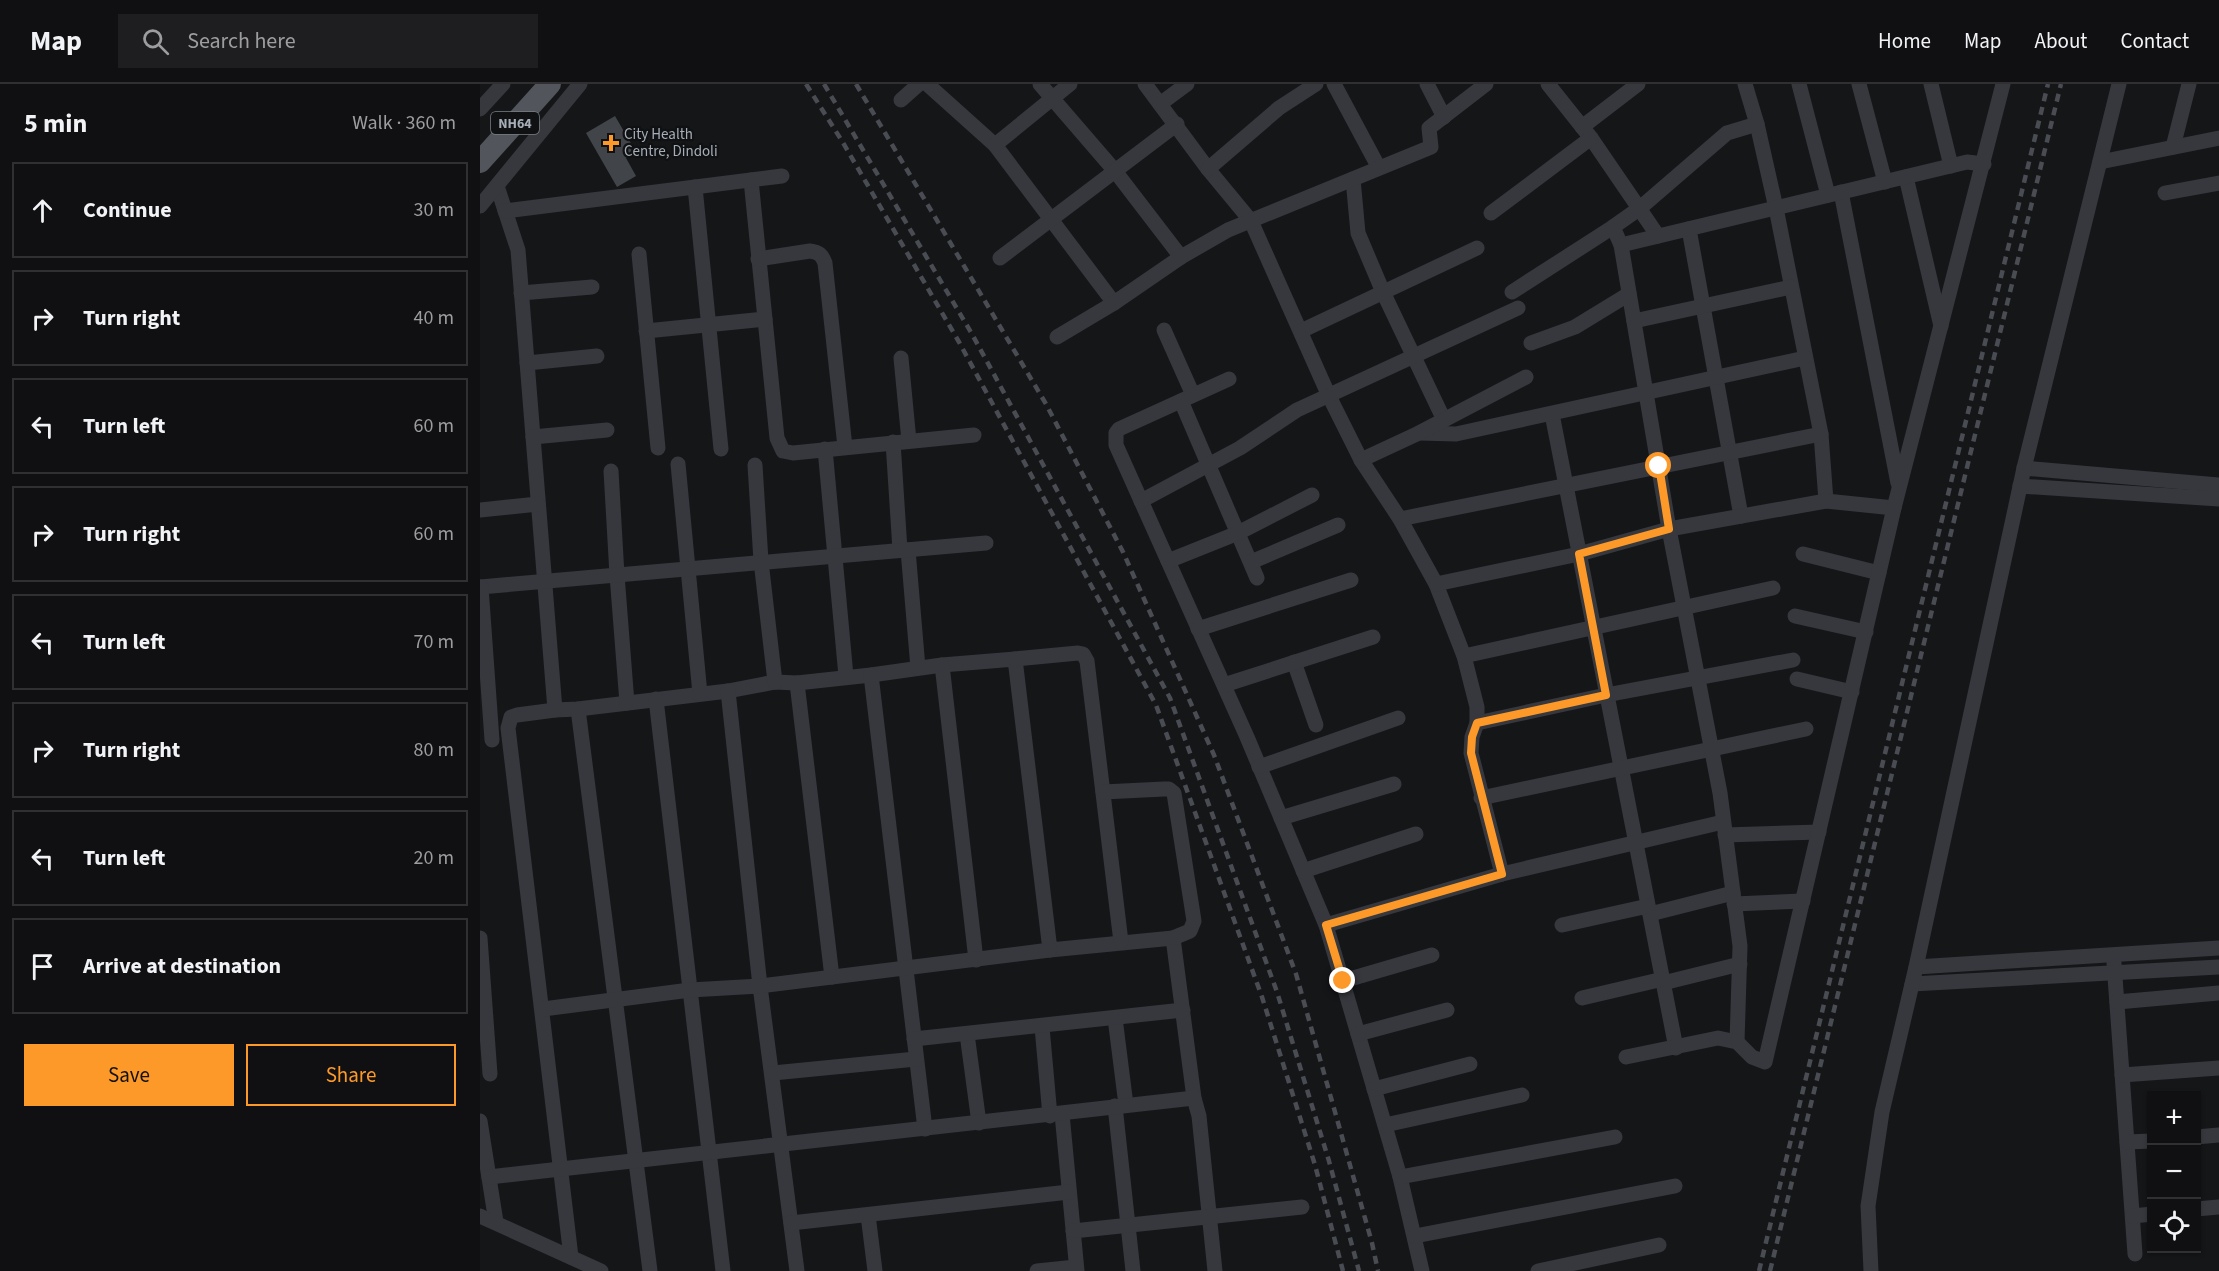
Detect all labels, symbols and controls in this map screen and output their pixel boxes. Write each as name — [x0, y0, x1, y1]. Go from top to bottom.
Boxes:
search box — [118, 14, 538, 68]
text: Map — [30, 21, 82, 61]
icon: search — [139, 25, 172, 58]
text: Search here — [187, 25, 296, 57]
text: Home — [1878, 26, 1931, 56]
text: Map — [1964, 26, 2002, 56]
text: About — [2035, 26, 2087, 56]
text: Contact — [2120, 26, 2189, 56]
text: 5 min — [24, 105, 87, 142]
text: Walk · 360 m — [352, 109, 456, 137]
road number: NH64 — [491, 112, 539, 134]
place label: City Health Centre, Dindoli — [624, 124, 718, 162]
marker: City Health Centre, Dindoli — [602, 134, 620, 152]
icon: ahead — [26, 194, 59, 227]
text: Continue — [83, 194, 172, 226]
text: 30 m — [414, 196, 454, 224]
icon: right — [26, 302, 59, 335]
text: Turn right — [83, 302, 180, 334]
text: 40 m — [414, 304, 454, 332]
icon: left — [26, 410, 59, 443]
text: Turn left — [83, 410, 165, 442]
text: 60 m — [414, 412, 454, 440]
route start — [1645, 452, 1671, 478]
icon: right — [26, 518, 59, 551]
text: Turn right — [83, 518, 180, 550]
text: 60 m — [414, 520, 454, 548]
icon: left — [26, 626, 59, 659]
text: Turn left — [83, 626, 165, 658]
text: 70 m — [414, 628, 454, 656]
icon: right — [26, 734, 59, 767]
text: Turn right — [83, 734, 180, 766]
text: 80 m — [414, 736, 454, 764]
icon: left — [26, 842, 59, 875]
text: Turn left — [83, 842, 165, 874]
text: 20 m — [414, 844, 454, 872]
icon: arrive — [26, 950, 59, 983]
text: Arrive at destination — [83, 950, 281, 982]
route end — [1329, 967, 1355, 993]
button: Save — [24, 1044, 234, 1106]
button: Share — [246, 1044, 456, 1106]
map controls — [2147, 1091, 2201, 1253]
button: + — [2147, 1091, 2201, 1145]
button: − — [2147, 1145, 2201, 1199]
button: locate — [2147, 1199, 2201, 1253]

